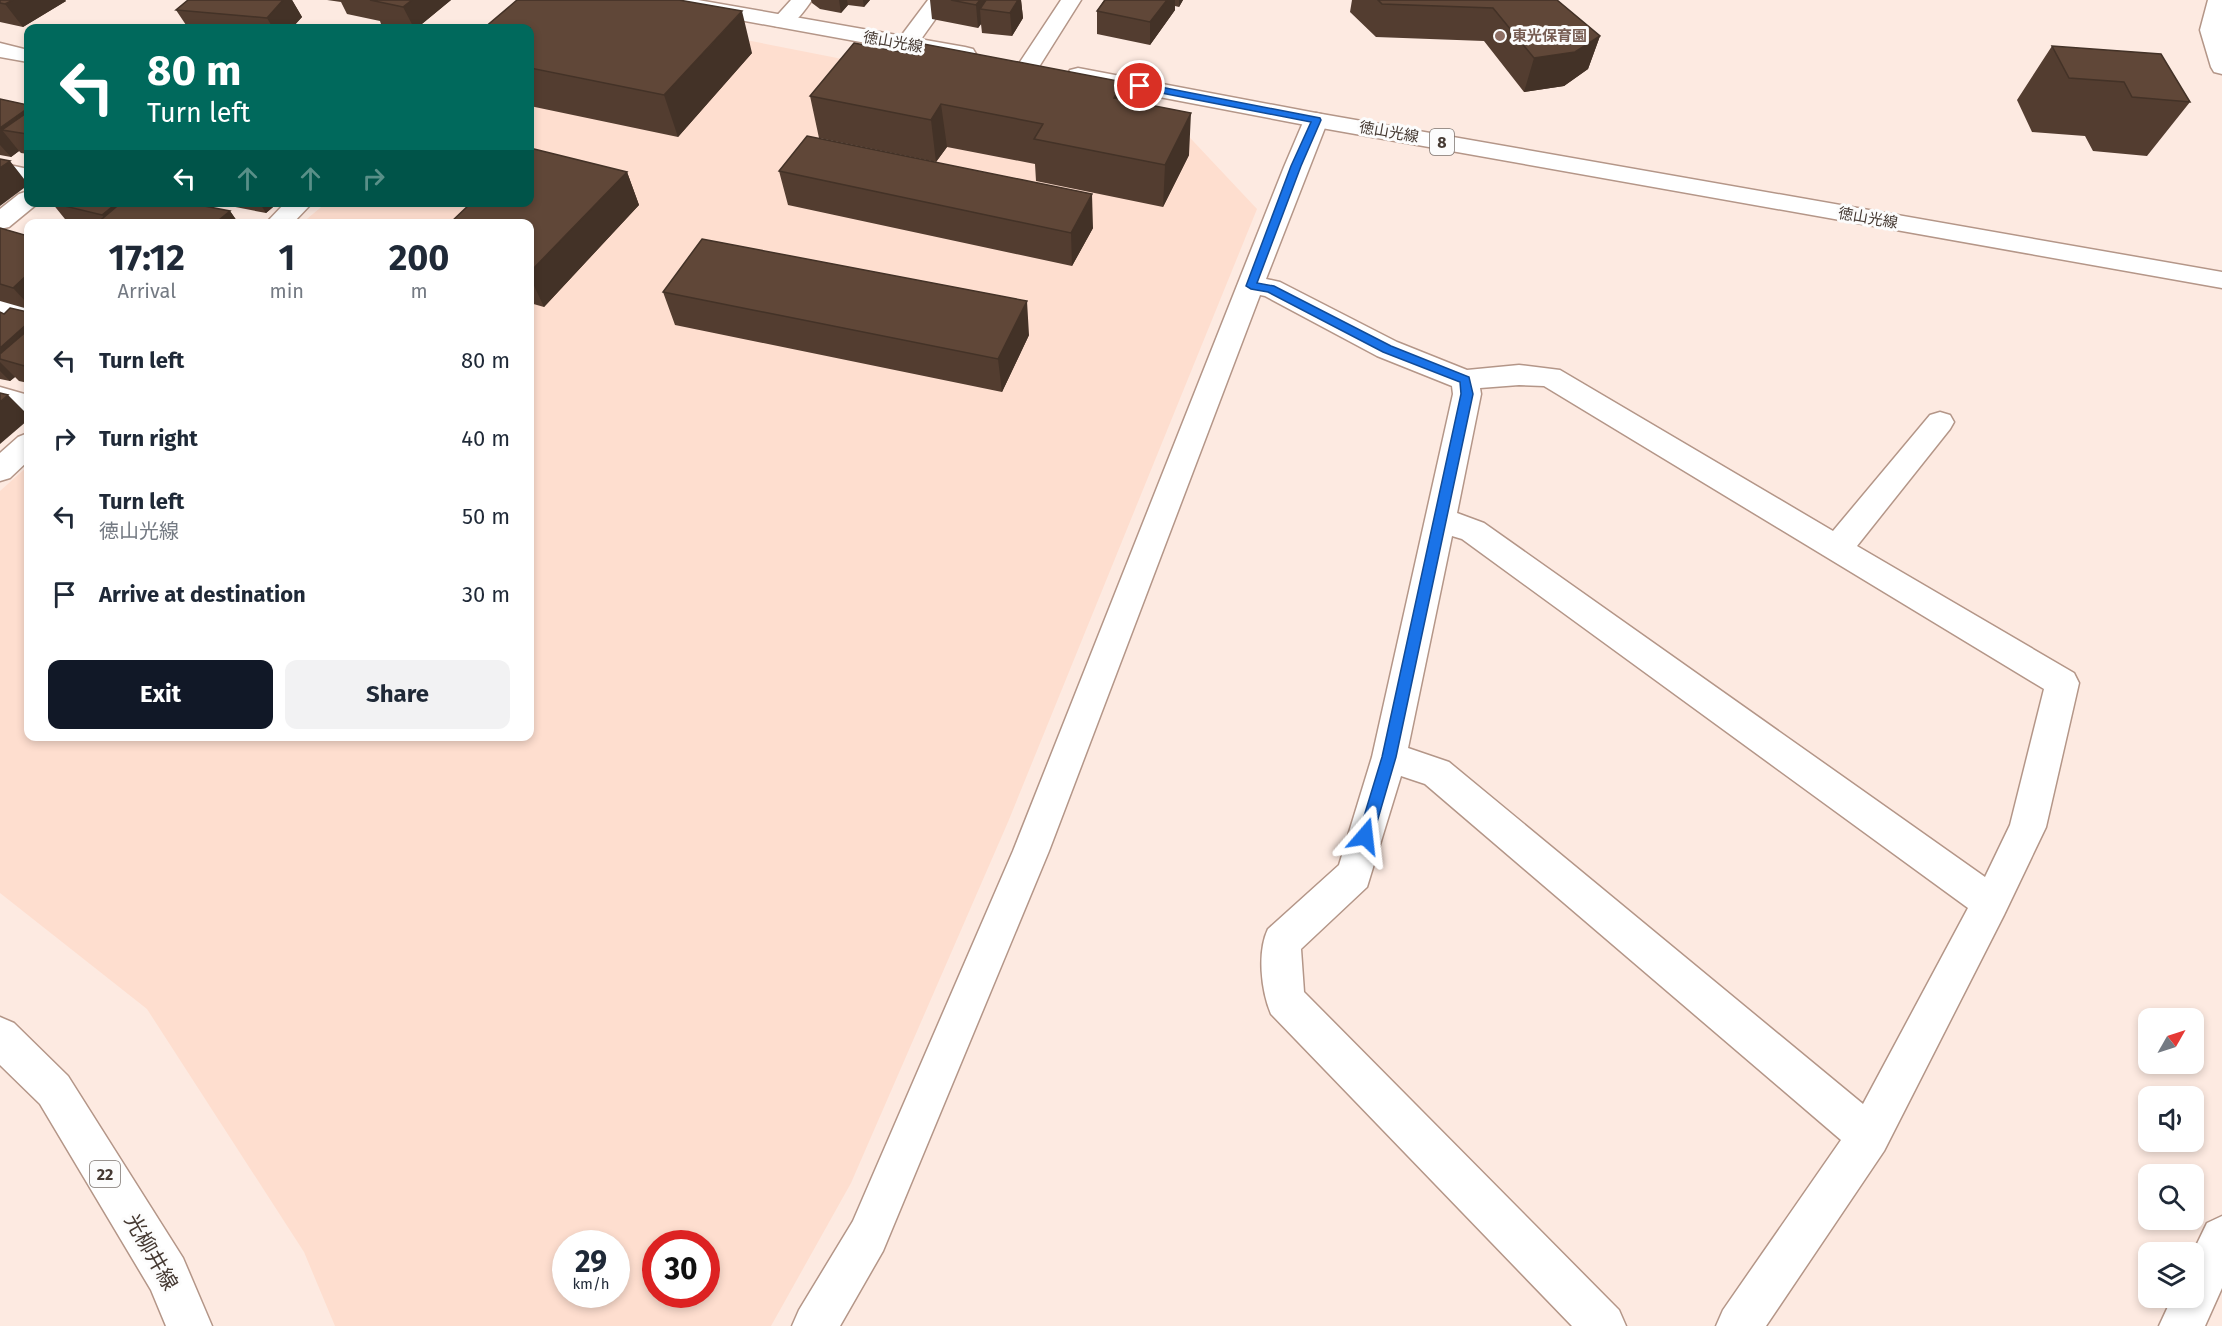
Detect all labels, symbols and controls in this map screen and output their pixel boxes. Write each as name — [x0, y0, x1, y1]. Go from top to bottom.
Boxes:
place label: 東光保育園 — [1512, 27, 1587, 45]
street label: 徳山光線 — [862, 28, 924, 56]
marker: 東光保育園 — [1493, 29, 1507, 43]
text: 80 m — [147, 46, 241, 96]
icon: left — [48, 48, 126, 126]
pin — [1114, 60, 1165, 111]
icon: arrive — [1123, 69, 1156, 102]
text: Turn left — [147, 97, 250, 129]
street label: 徳山光線 — [1358, 118, 1420, 146]
road number: 8 — [1430, 129, 1454, 155]
icon: left — [168, 162, 201, 195]
icon: ahead — [231, 162, 264, 195]
icon: ahead — [294, 162, 327, 195]
icon: right — [357, 162, 390, 195]
street label: 徳山光線 — [1837, 204, 1899, 232]
text: 17:12 — [109, 236, 185, 280]
text: 1 — [278, 236, 295, 280]
text: 200 — [389, 236, 449, 280]
text: Arrival — [117, 279, 176, 303]
text: min — [270, 279, 304, 303]
text: m — [410, 279, 428, 303]
icon: left — [48, 344, 81, 377]
text: Turn left — [99, 347, 184, 374]
text: 80 m — [461, 347, 510, 374]
icon: right — [48, 422, 81, 455]
text: Turn right — [99, 425, 198, 452]
text: 40 m — [461, 425, 510, 452]
text: Turn left — [99, 488, 184, 515]
icon: left — [48, 500, 81, 533]
text: 50 m — [462, 503, 510, 530]
text: 徳山光線 — [99, 519, 179, 543]
icon: arrive — [48, 578, 81, 611]
text: Arrive at destination — [99, 581, 306, 608]
text: 30 m — [462, 581, 510, 608]
button: Exit — [48, 660, 273, 729]
button: Share — [285, 660, 510, 729]
position arrow — [1333, 804, 1397, 868]
north arrow — [2138, 1008, 2204, 1074]
map controls — [2138, 1008, 2204, 1308]
button: sound — [2138, 1086, 2204, 1152]
road number: 22 — [90, 1161, 120, 1187]
button: search — [2138, 1164, 2204, 1230]
street label: 光柳井線 — [119, 1209, 183, 1295]
speed limit sign: 30 — [642, 1230, 720, 1308]
button: layers — [2138, 1242, 2204, 1308]
text: 29 — [575, 1244, 607, 1280]
text: km/h — [572, 1275, 610, 1293]

